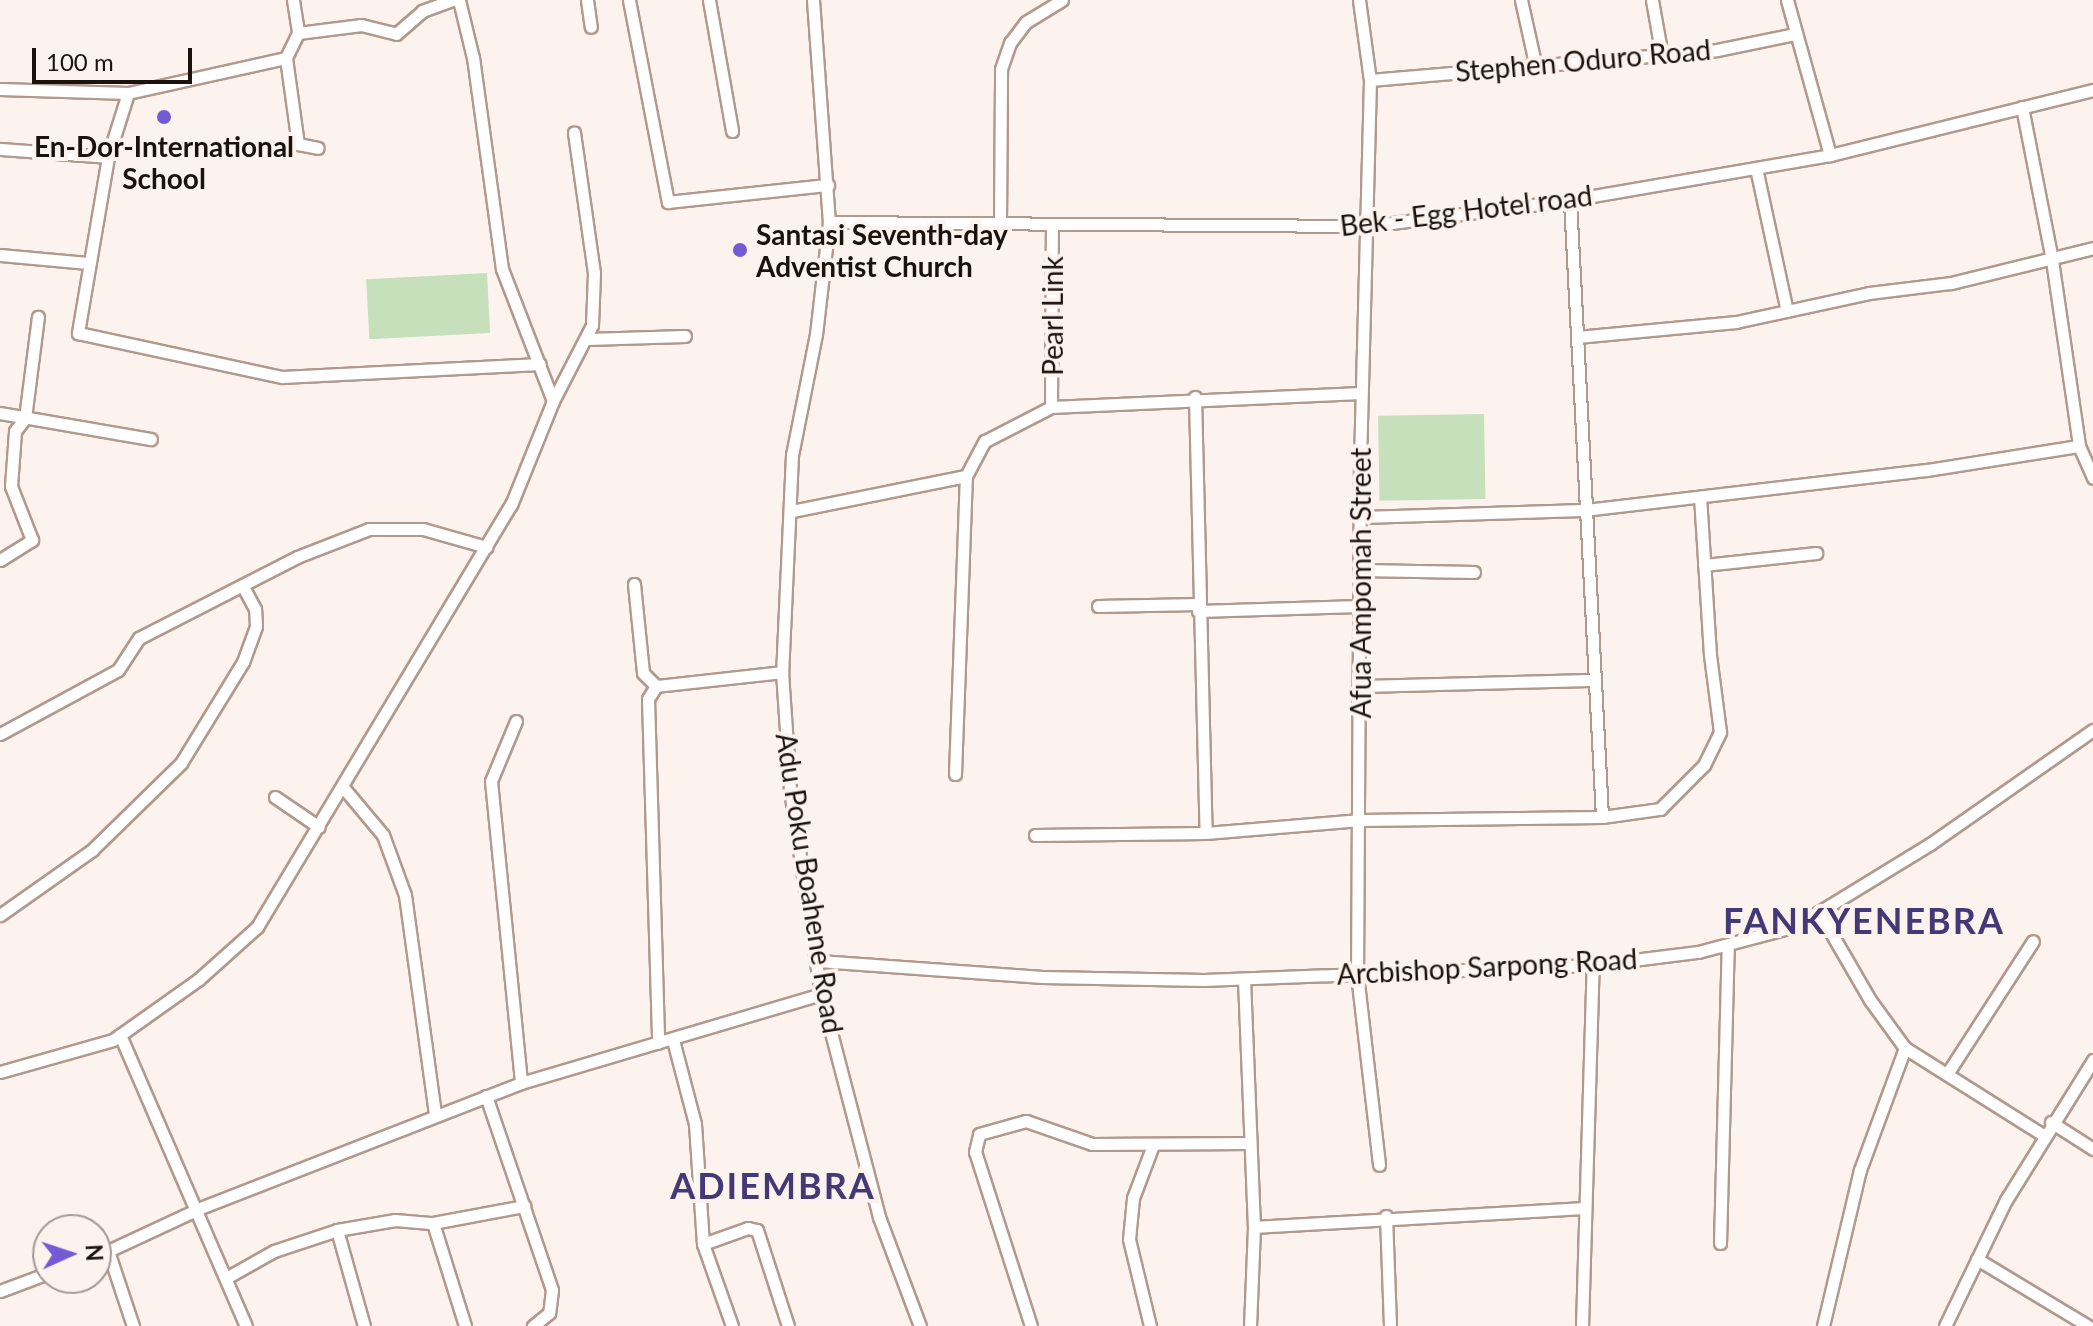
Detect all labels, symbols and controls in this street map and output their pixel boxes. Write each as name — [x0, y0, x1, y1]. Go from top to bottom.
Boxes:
scale bar — [36, 32, 196, 82]
street label: Stephen Oduro Road — [1454, 32, 1712, 88]
text: 100 m — [46, 47, 114, 76]
marker: En-Dor-International School — [155, 108, 173, 126]
place label: En-Dor-International School — [34, 129, 294, 195]
street label: Bek - Egg Hotel road — [1338, 178, 1594, 242]
place label: Santasi Seventh-day Adventist Church — [756, 217, 1008, 283]
marker: Santasi Seventh-day Adventist Church — [731, 241, 749, 259]
street label: Pearl Link — [1035, 256, 1069, 376]
street label: Afua Ampomah Street — [1343, 447, 1377, 719]
street label: Adu Poku Boahene Road — [770, 730, 850, 1036]
district label: FANKYENEBRA — [1723, 899, 2005, 943]
street label: Arcbishop Sarpong Road — [1336, 941, 1638, 991]
district label: ADIEMBRA — [670, 1164, 876, 1208]
north arrow — [32, 1214, 112, 1294]
text: N — [81, 1244, 108, 1262]

